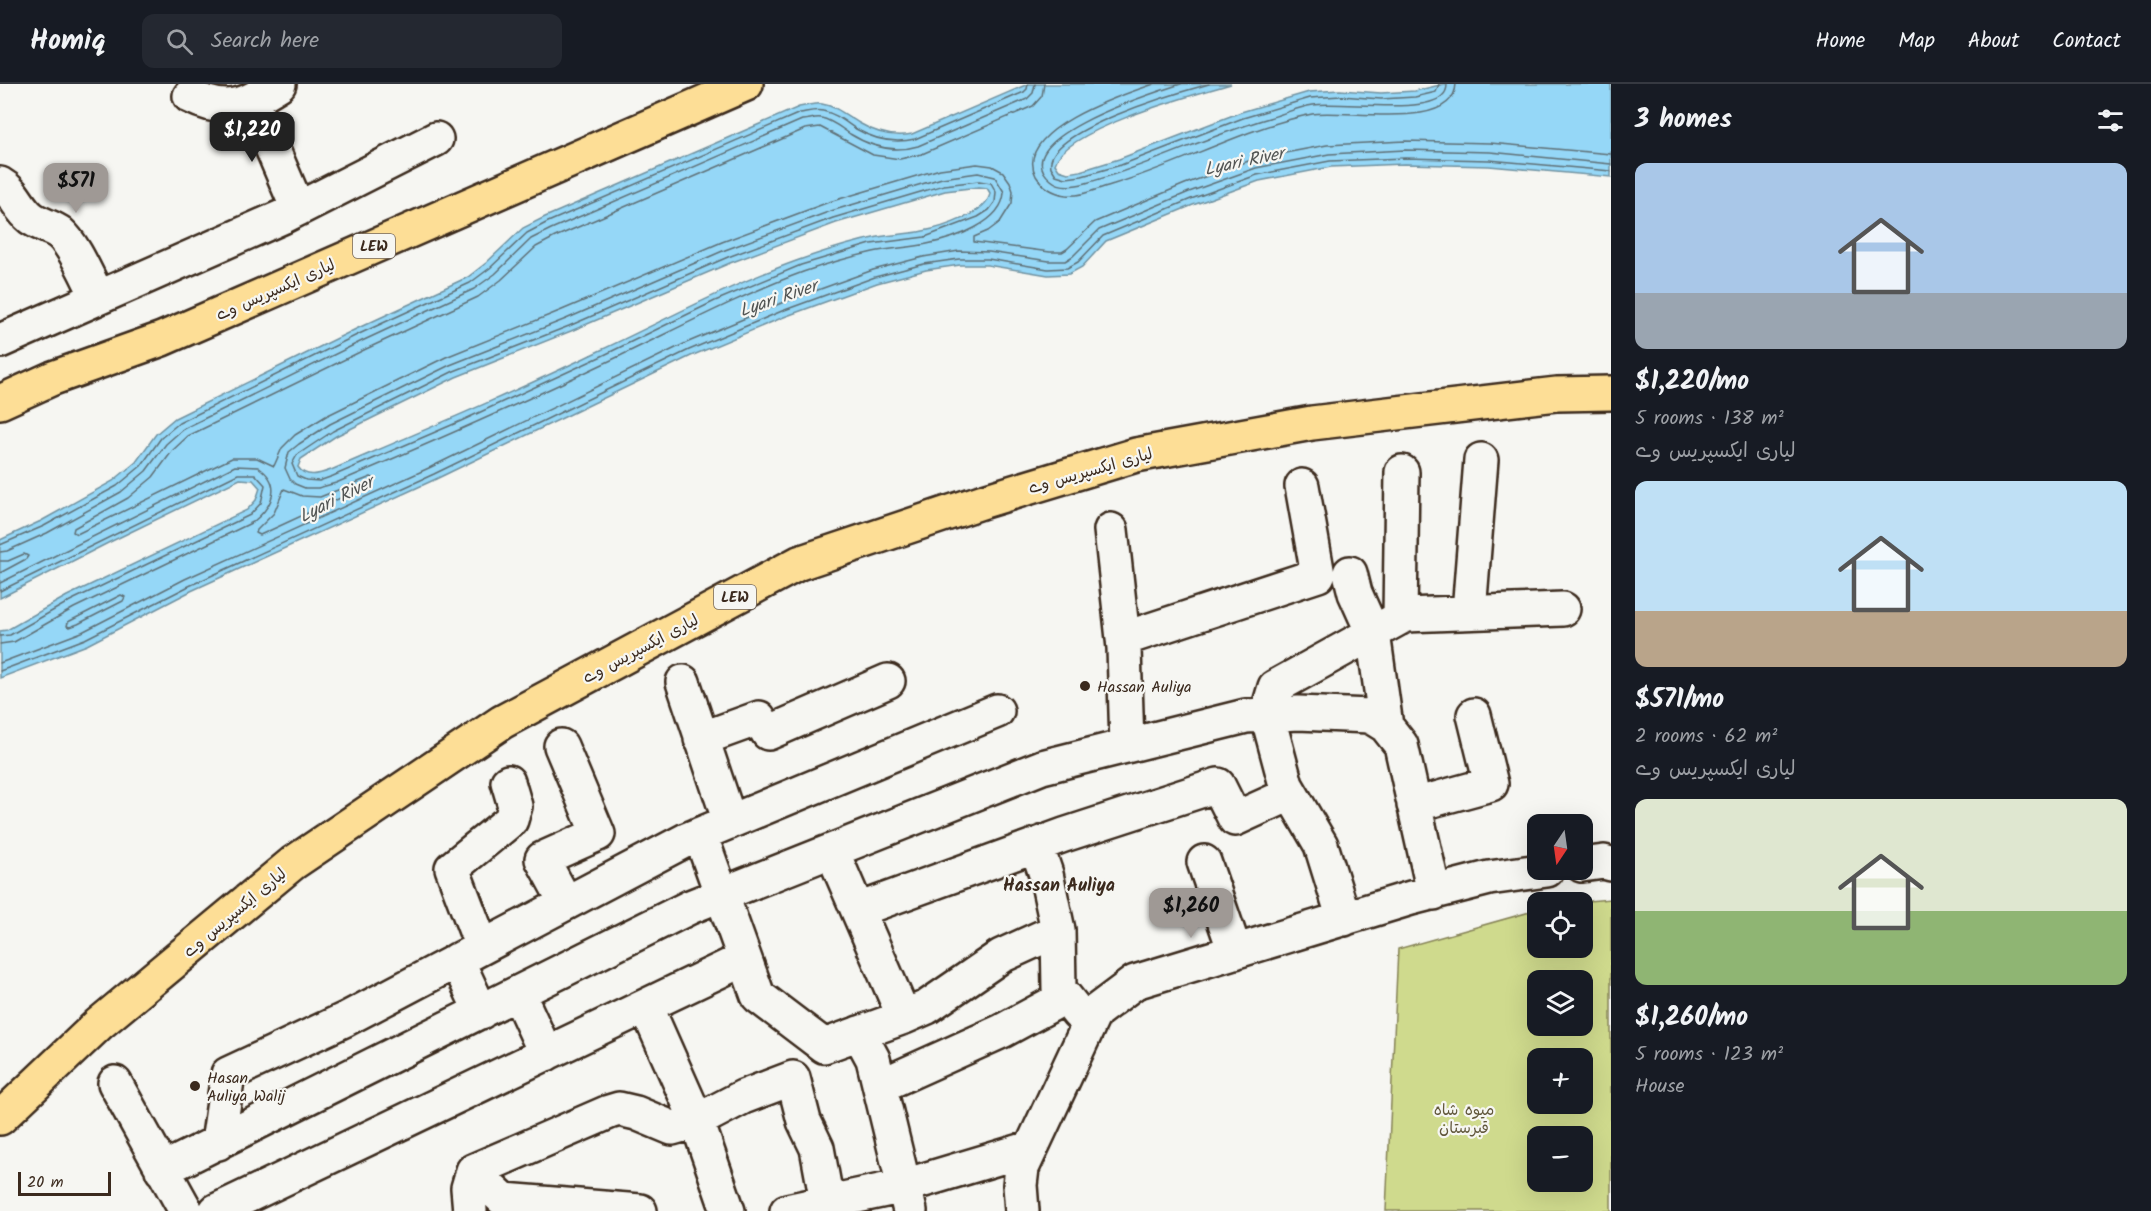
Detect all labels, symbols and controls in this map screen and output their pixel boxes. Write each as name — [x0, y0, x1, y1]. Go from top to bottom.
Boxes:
search box — [142, 14, 562, 68]
text: Homiq — [30, 19, 106, 64]
text: Search here — [211, 24, 319, 59]
icon: search — [163, 25, 196, 58]
text: Home — [1816, 25, 1865, 58]
text: Map — [1898, 25, 1935, 58]
text: About — [1968, 25, 2019, 58]
text: Contact — [2052, 25, 2121, 58]
text: 3 homes — [1635, 99, 1732, 141]
icon: filters — [2094, 104, 2127, 137]
pin: $1,220 — [203, 112, 301, 163]
text: $1,220 — [224, 115, 280, 147]
water label: Lyari River — [1202, 139, 1291, 185]
pin: $571 — [40, 163, 112, 214]
text: $571 — [57, 166, 95, 198]
icon: home — [1827, 202, 1935, 310]
road number: LEW — [353, 234, 395, 258]
street label: لیاری ایکسپریس وے — [212, 253, 339, 328]
water label: Lyari River — [736, 271, 825, 326]
text: $1,220/mo — [1635, 361, 1749, 403]
text: 5 rooms · 138 m² — [1635, 403, 1784, 435]
text: لیاری ایکسپریس وے — [1635, 436, 1796, 468]
street label: لیاری ایکسپریس وے — [1025, 442, 1156, 501]
water label: Lyari River — [294, 467, 383, 532]
icon: home — [1827, 520, 1935, 628]
road number: LEW — [714, 585, 756, 609]
street label: لیاری ایکسپریس وے — [578, 608, 703, 691]
place label: Hassan Auliya — [1097, 675, 1191, 700]
marker: Hassan Auliya — [1078, 679, 1092, 693]
text: $571/mo — [1635, 679, 1724, 721]
text: 2 rooms · 62 m² — [1635, 721, 1777, 753]
text: لیاری ایکسپریس وے — [1635, 754, 1796, 786]
north arrow — [1527, 814, 1593, 880]
map controls — [1527, 814, 1593, 1192]
icon: home — [1827, 838, 1935, 946]
street label: لیاری ایکسپریس وے — [178, 862, 292, 964]
district label: Hassan Auliya — [1003, 872, 1115, 901]
pin: $1,260 — [1142, 888, 1240, 939]
text: $1,260 — [1163, 891, 1219, 923]
button: locate — [1527, 892, 1593, 958]
button: layers — [1527, 970, 1593, 1036]
text: $1,260/mo — [1635, 997, 1748, 1039]
text: 5 rooms · 123 m² — [1635, 1039, 1783, 1071]
button: + — [1527, 1048, 1593, 1114]
place label: Hasan Auliya Walij — [207, 1066, 286, 1109]
text: House — [1635, 1071, 1685, 1103]
marker: Hasan Auliya Walij — [188, 1079, 202, 1093]
park label: میوہ شاہ قبرستان — [1434, 1098, 1494, 1141]
button: − — [1527, 1126, 1593, 1192]
scale bar — [18, 1169, 111, 1196]
text: 20 m — [27, 1170, 63, 1195]

